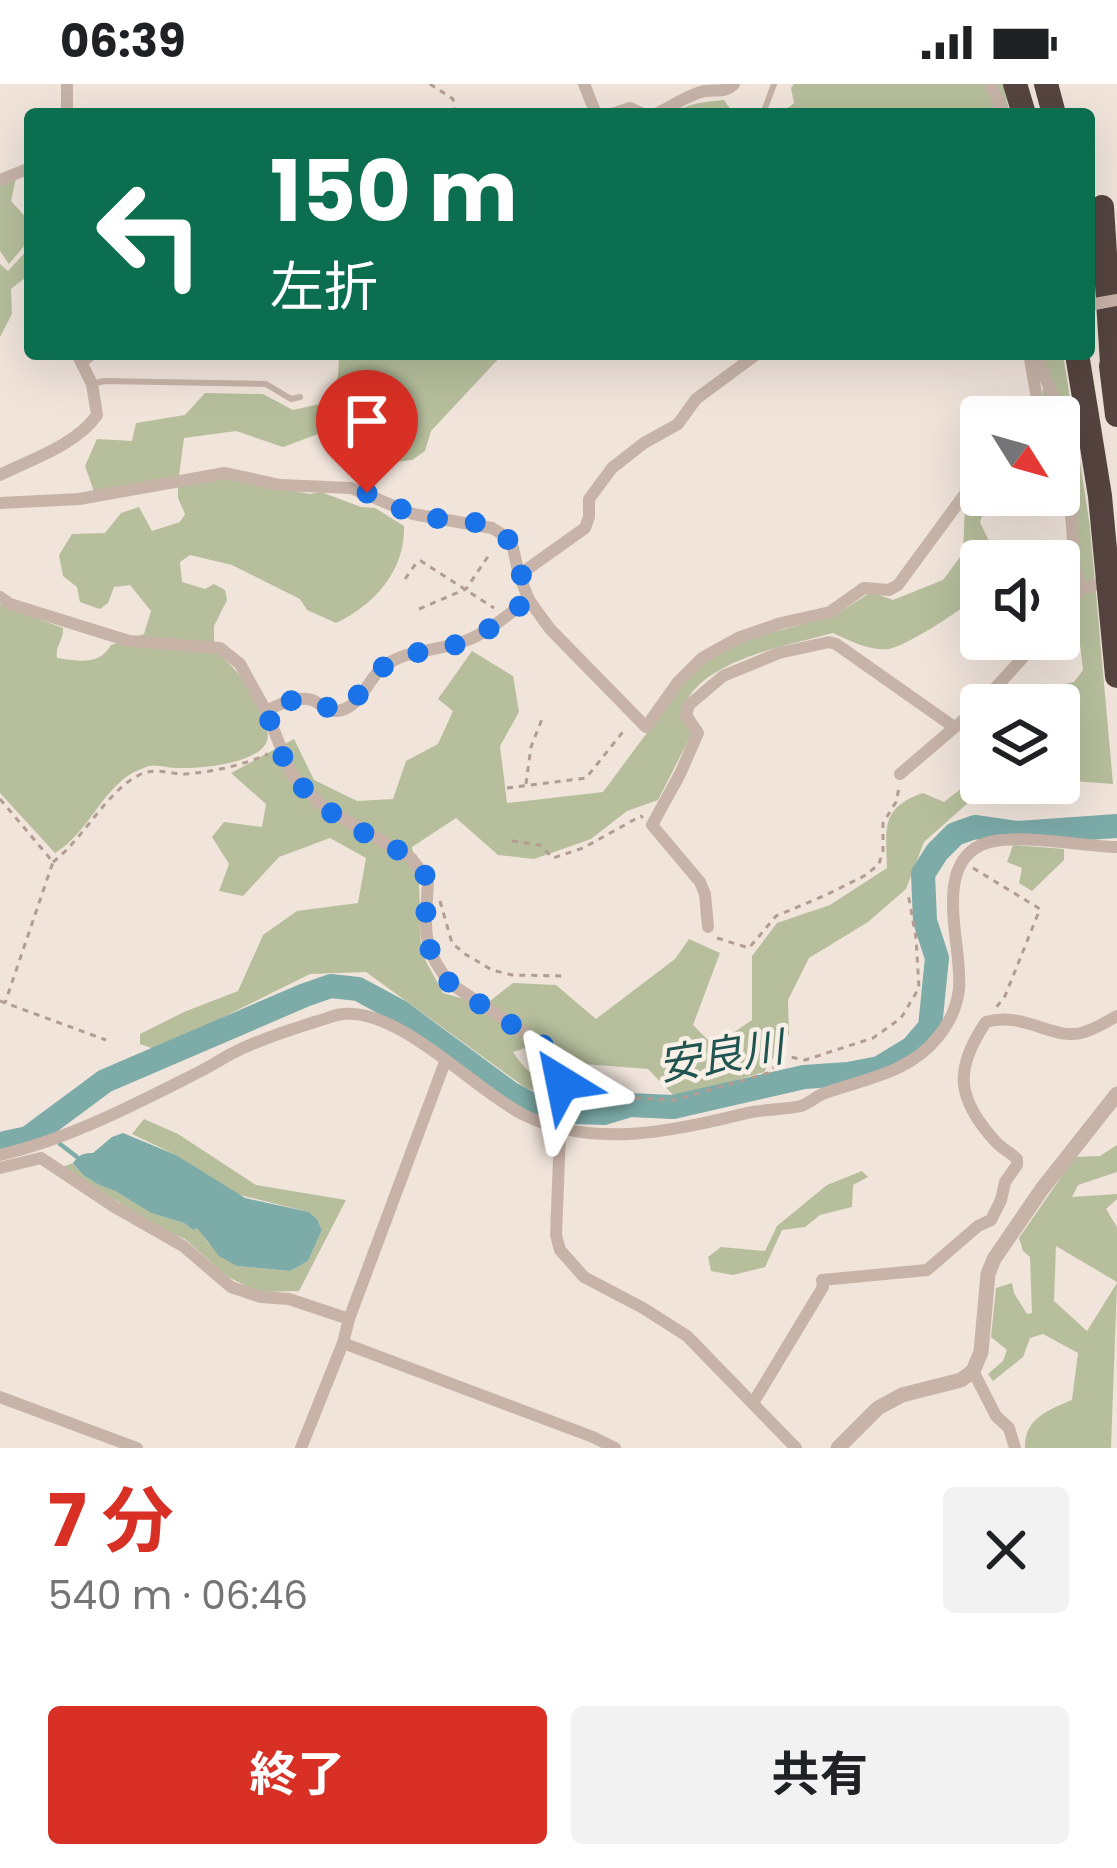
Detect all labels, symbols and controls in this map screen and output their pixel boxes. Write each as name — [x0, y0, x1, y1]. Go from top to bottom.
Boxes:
text: 06:39 — [60, 10, 186, 73]
text: 150 m — [270, 133, 518, 250]
icon: left — [72, 156, 228, 312]
text: 左折 — [270, 249, 378, 325]
pin — [316, 370, 418, 493]
icon: arrive — [334, 388, 400, 454]
north arrow — [960, 396, 1080, 516]
map controls — [960, 396, 1080, 804]
button: sound — [960, 540, 1080, 660]
button: layers — [960, 684, 1080, 804]
water label: 安良川 — [654, 1016, 792, 1095]
position arrow — [499, 1020, 625, 1146]
text: 7 分 — [48, 1470, 174, 1571]
button: close — [943, 1487, 1069, 1613]
text: 540 m · 06:46 — [48, 1568, 308, 1623]
button: 終了 — [48, 1706, 547, 1844]
button: 共有 — [571, 1706, 1069, 1844]

